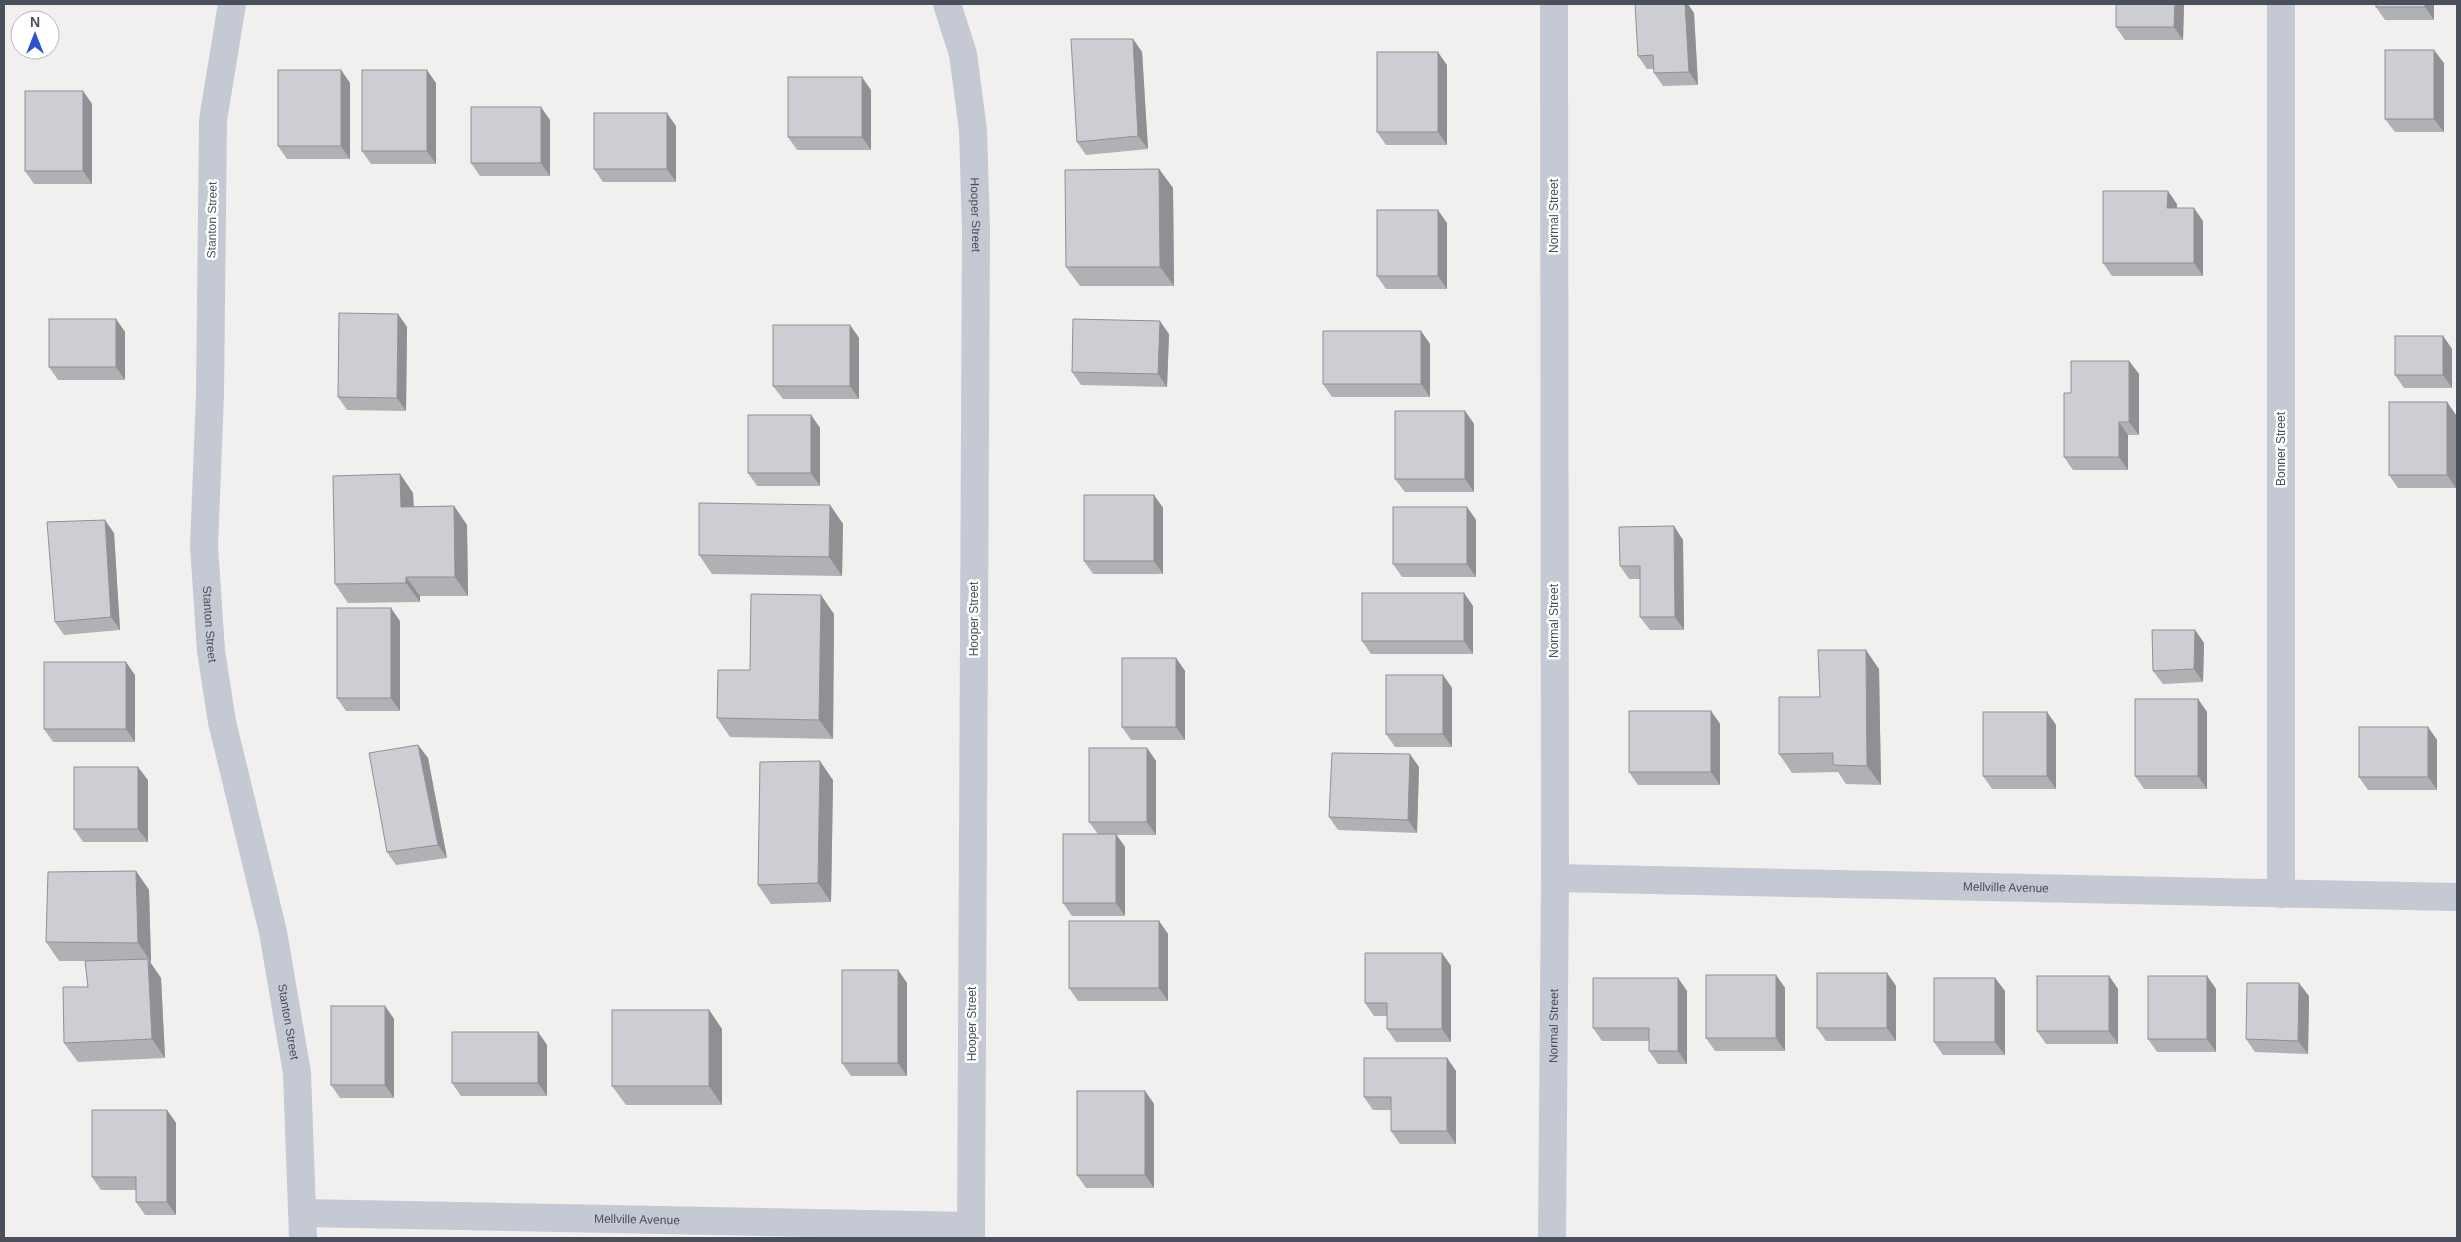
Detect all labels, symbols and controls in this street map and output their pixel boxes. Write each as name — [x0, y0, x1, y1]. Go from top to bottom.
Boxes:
north arrow — [10, 10, 60, 60]
text: N — [30, 14, 40, 30]
street label: Hooper Street — [967, 177, 983, 253]
street label: Normal Street — [1547, 178, 1561, 253]
street label: Stanton Street — [204, 181, 220, 258]
street label: Bonner Street — [2274, 411, 2288, 486]
street label: Hooper Street — [967, 581, 981, 656]
street label: Normal Street — [1547, 583, 1561, 658]
street label: Stanton Street — [200, 585, 220, 664]
street label: Mellville Avenue — [1963, 880, 2049, 895]
street label: Stanton Street — [275, 983, 302, 1062]
street label: Hooper Street — [965, 986, 979, 1061]
street label: Normal Street — [1546, 988, 1561, 1063]
street label: Mellville Avenue — [594, 1212, 680, 1227]

